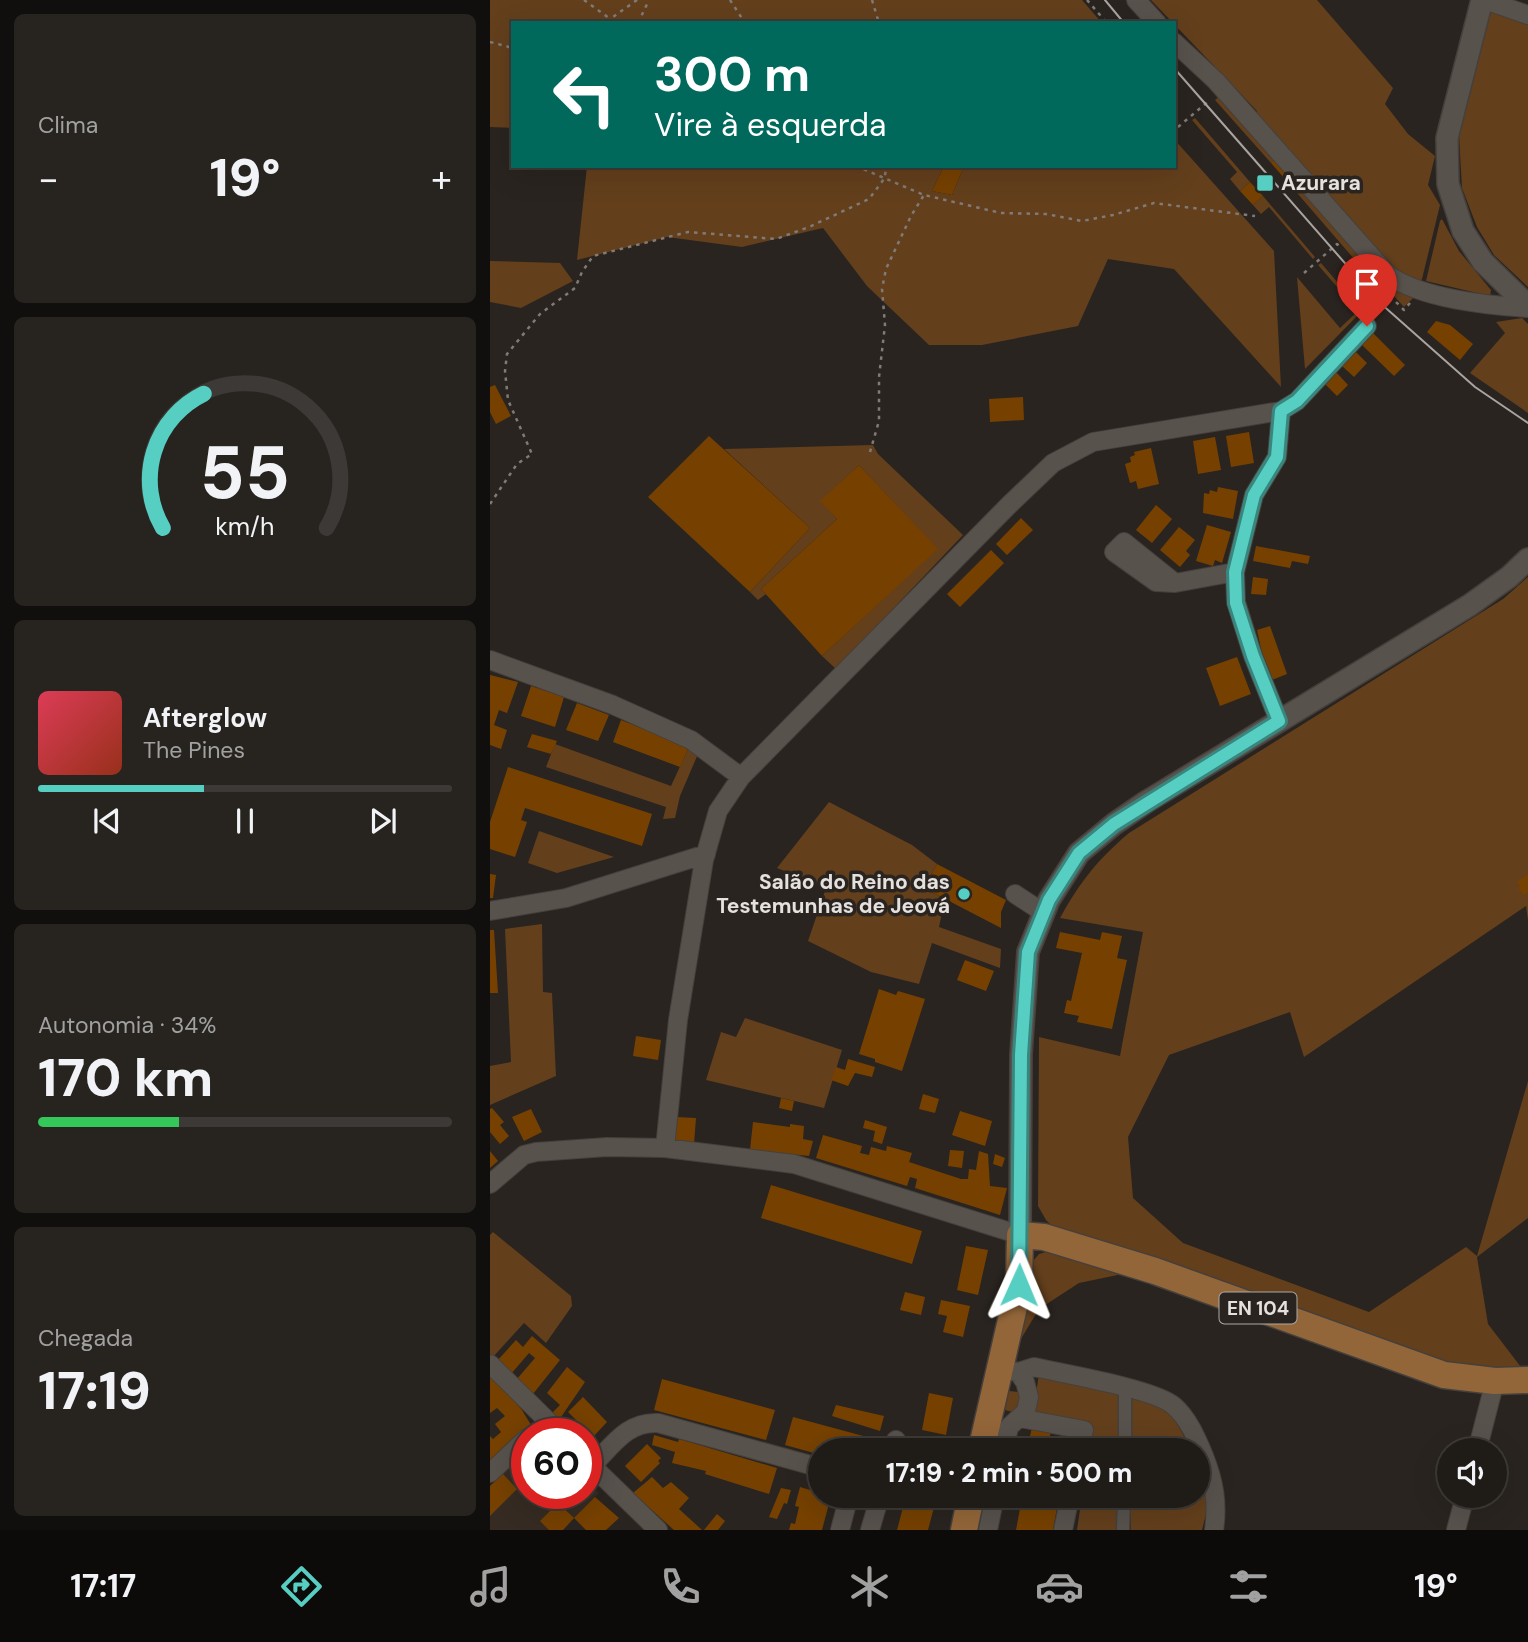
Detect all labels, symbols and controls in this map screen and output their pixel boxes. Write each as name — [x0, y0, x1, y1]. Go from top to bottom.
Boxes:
text: 300 m — [654, 42, 810, 106]
icon: left — [539, 49, 630, 140]
text: Vire à esquerda — [654, 104, 886, 146]
text: Clima — [38, 110, 98, 140]
text: 19° — [209, 144, 281, 212]
text: − — [38, 154, 59, 204]
text: + — [431, 154, 452, 204]
place label: Azurara — [1281, 169, 1361, 197]
marker: Azurara — [1255, 173, 1275, 193]
pin — [1337, 254, 1397, 326]
icon: arrive — [1348, 265, 1386, 303]
text: 55 — [200, 426, 290, 521]
text: km/h — [215, 510, 275, 543]
text: Afterglow — [143, 701, 267, 735]
text: The Pines — [143, 735, 245, 765]
icon: previous — [88, 802, 126, 840]
icon: pause — [226, 802, 264, 840]
icon: next — [364, 802, 402, 840]
place label: Salão do Reino das Testemunhas de Jeová — [716, 868, 950, 920]
marker: Salão do Reino das Testemunhas de Jeová — [956, 886, 972, 902]
text: Autonomia · 34% — [38, 1010, 216, 1040]
text: 170 km — [38, 1044, 213, 1112]
position arrow — [982, 1248, 1056, 1322]
road number: EN 104 — [1220, 1292, 1296, 1324]
text: Chegada — [38, 1323, 133, 1353]
text: 17:19 — [38, 1357, 151, 1425]
speed limit sign: 60 — [511, 1418, 602, 1509]
map controls — [1437, 1438, 1507, 1508]
button: sound — [1437, 1438, 1507, 1508]
text: 17:19 · 2 min · 500 m — [886, 1456, 1132, 1490]
icon: directions — [277, 1562, 326, 1611]
icon: music — [466, 1562, 515, 1611]
icon: phone — [656, 1562, 705, 1611]
icon: climate — [845, 1562, 894, 1611]
icon: car — [1035, 1562, 1084, 1611]
icon: filters — [1224, 1562, 1273, 1611]
text: 17:17 — [70, 1565, 136, 1607]
text: 19° — [1414, 1565, 1458, 1607]

